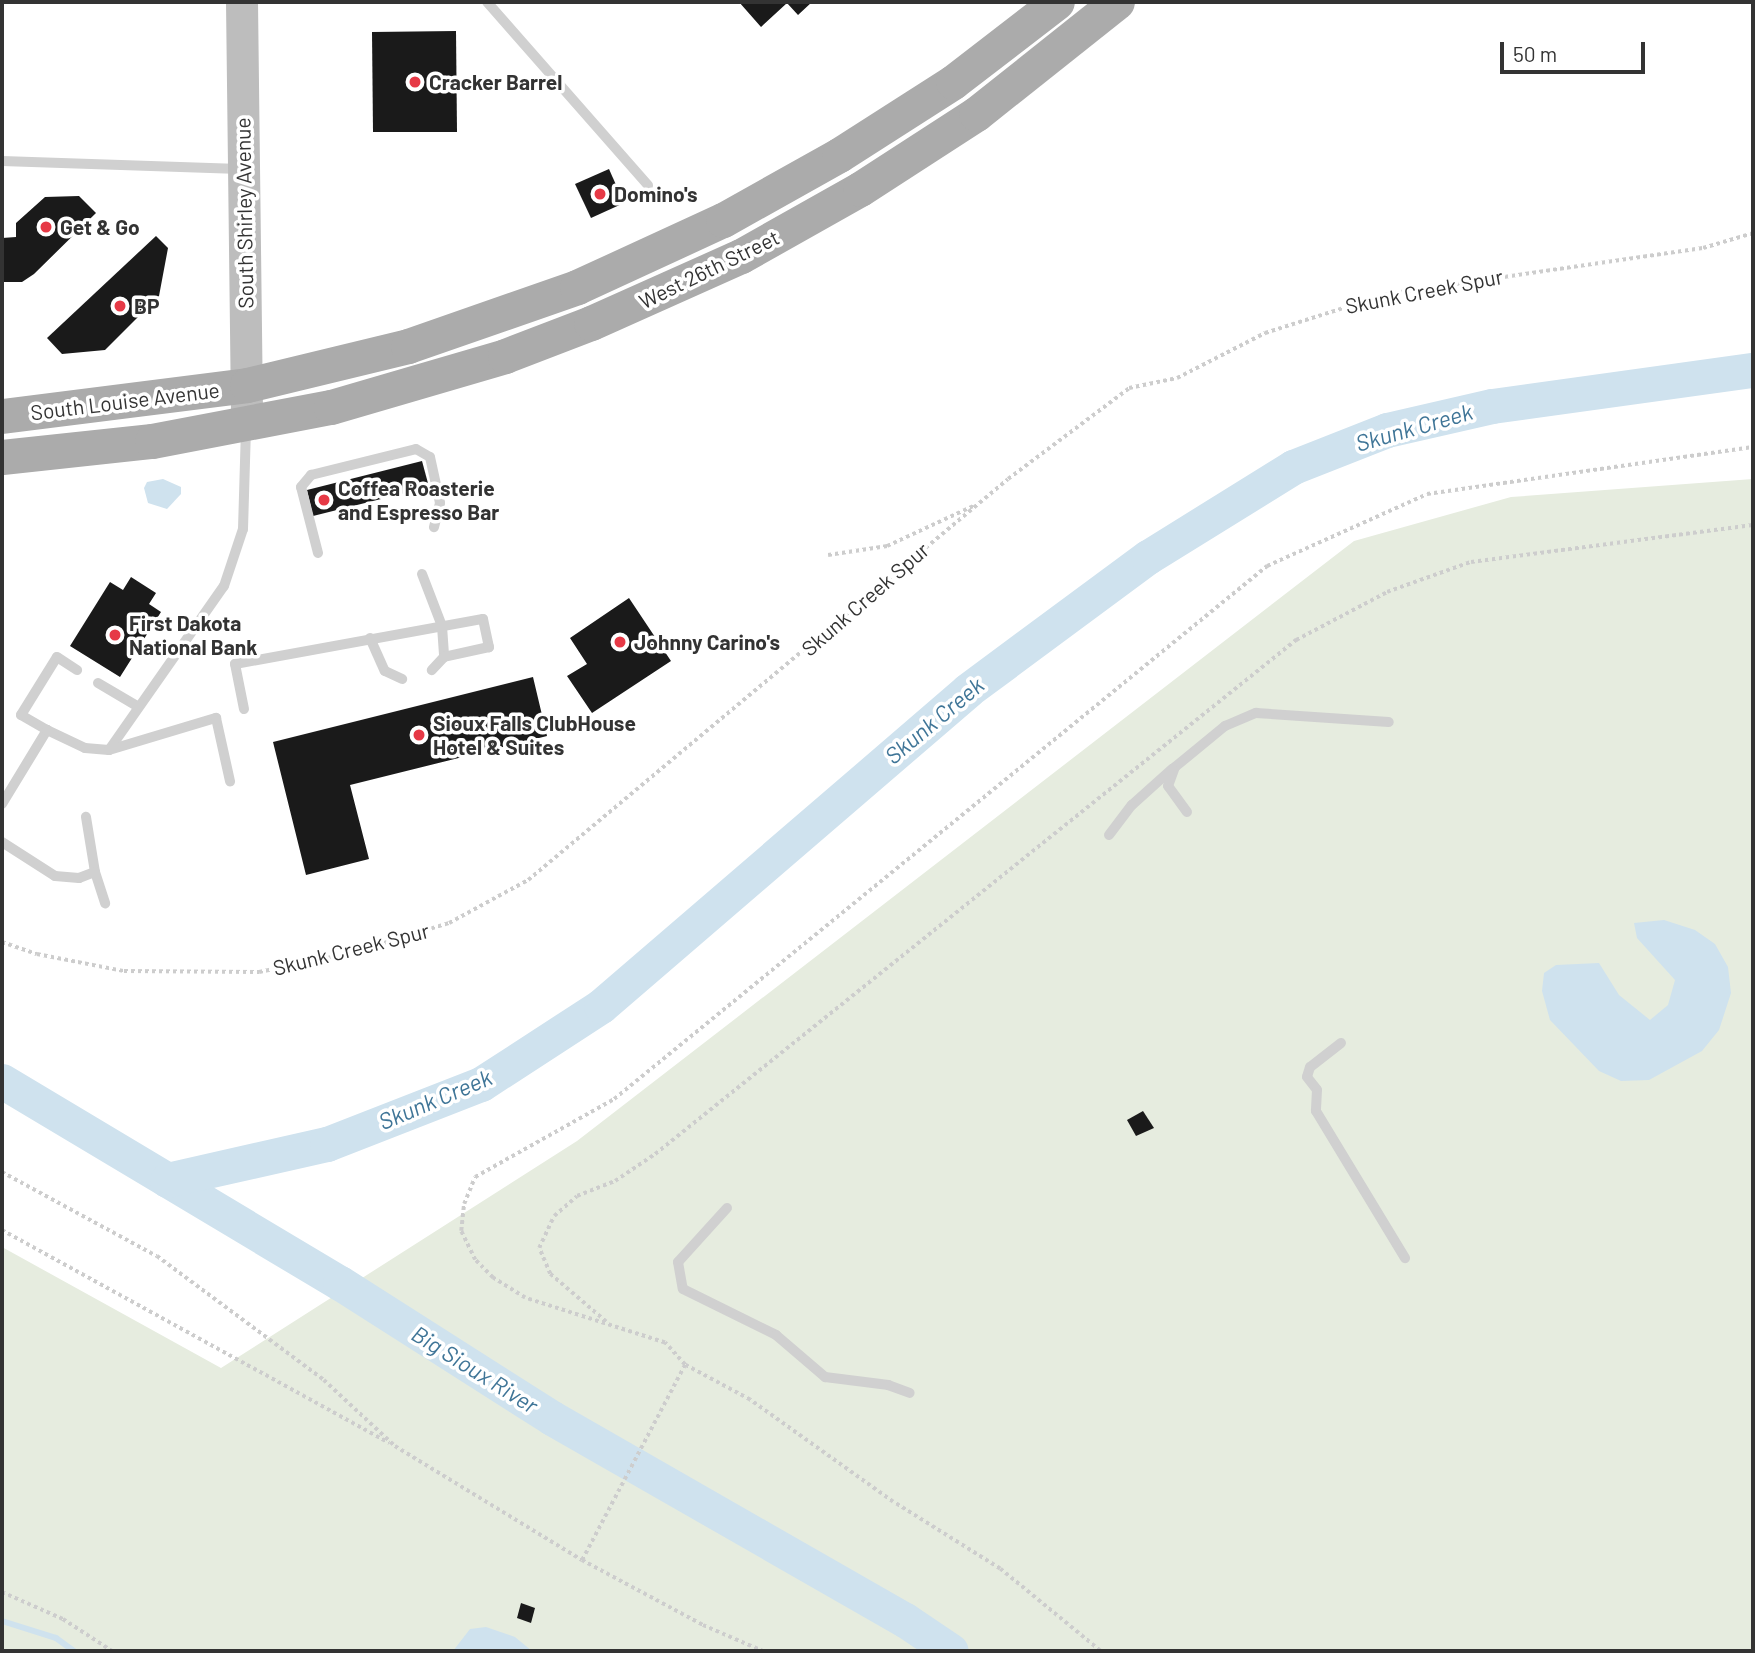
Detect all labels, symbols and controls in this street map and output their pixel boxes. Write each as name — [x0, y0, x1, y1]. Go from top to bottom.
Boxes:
scale bar — [1503, 28, 1648, 72]
text: 50 m — [1513, 41, 1557, 66]
place label: Cracker Barrel — [429, 69, 562, 95]
marker: Cracker Barrel — [407, 74, 423, 90]
street label: South Shirley Avenue — [230, 117, 258, 309]
place label: Domino's — [614, 181, 698, 207]
marker: Domino's — [592, 186, 608, 202]
place label: Get & Go — [60, 214, 140, 240]
marker: Get & Go — [38, 219, 54, 235]
street label: West 26th Street — [635, 224, 783, 314]
street label: Skunk Creek Spur — [1343, 263, 1505, 319]
place label: BP — [134, 293, 160, 319]
marker: BP — [112, 298, 128, 314]
street label: South Louise Avenue — [29, 377, 221, 425]
water label: Skunk Creek — [1352, 397, 1476, 457]
place label: Coffea Roasterie and Espresso Bar — [338, 475, 499, 525]
marker: Coffea Roasterie and Espresso Bar — [316, 492, 332, 508]
street label: Skunk Creek Spur — [796, 537, 934, 661]
place label: First Dakota National Bank — [129, 610, 257, 660]
marker: First Dakota National Bank — [107, 627, 123, 643]
place label: Johnny Carino's — [634, 629, 780, 655]
marker: Johnny Carino's — [612, 634, 628, 650]
water label: Skunk Creek — [879, 671, 989, 769]
place label: Sioux Falls ClubHouse Hotel & Suites — [433, 710, 636, 760]
marker: Sioux Falls ClubHouse Hotel & Suites — [411, 727, 427, 743]
street label: Skunk Creek Spur — [270, 917, 432, 981]
water label: Skunk Creek — [374, 1063, 496, 1135]
water label: Big Sioux River — [407, 1319, 543, 1419]

